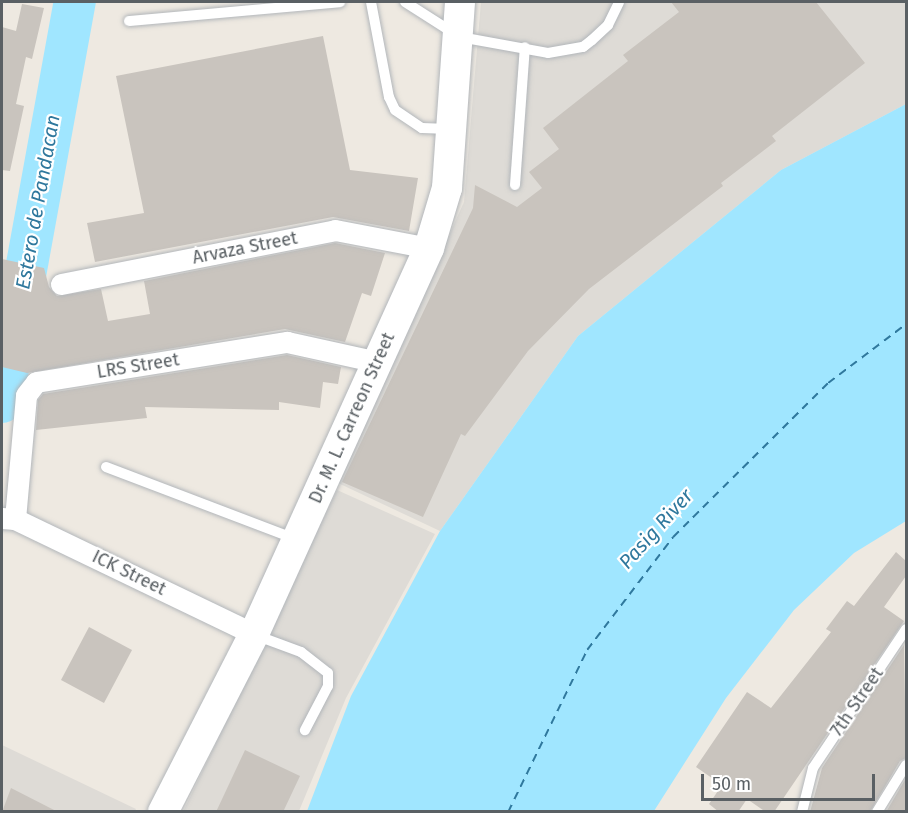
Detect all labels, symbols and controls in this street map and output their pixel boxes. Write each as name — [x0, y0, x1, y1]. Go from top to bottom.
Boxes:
water label: Estero de Pandacan — [11, 113, 65, 291]
street label: Arvaza Street — [191, 227, 299, 269]
street label: Dr. M. L. Carreon Street — [305, 329, 399, 507]
street label: LRS Street — [95, 349, 181, 383]
water label: Pasig River — [614, 484, 698, 574]
street label: ICK Street — [88, 546, 170, 600]
street label: 7th Street — [826, 663, 888, 741]
scale bar — [704, 762, 878, 800]
text: 50 m — [712, 773, 751, 795]

